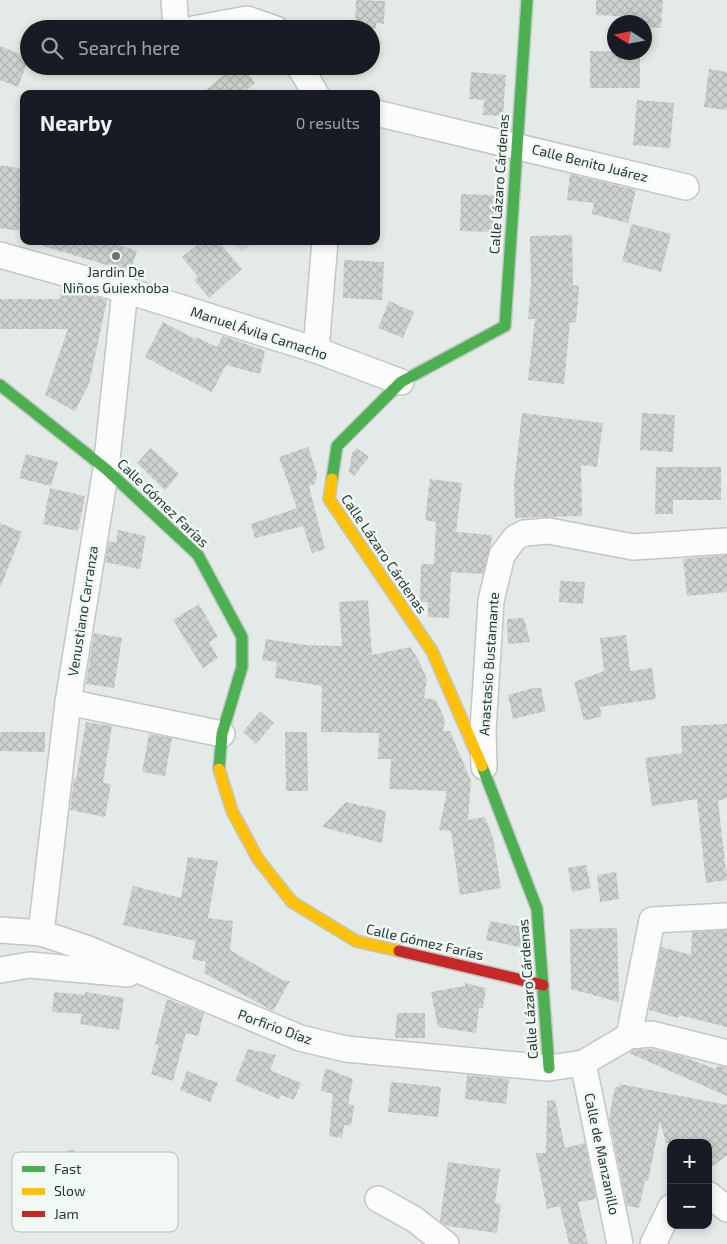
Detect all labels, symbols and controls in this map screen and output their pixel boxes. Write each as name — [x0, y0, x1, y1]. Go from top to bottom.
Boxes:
north arrow — [607, 15, 652, 60]
search box — [20, 20, 380, 75]
icon: search — [38, 34, 66, 62]
text: Search here — [78, 36, 180, 59]
text: Nearby — [40, 110, 112, 135]
text: 0 results — [296, 113, 360, 132]
street label: Calle Lázaro Cárdenas — [485, 113, 512, 255]
street label: Calle Benito Juárez — [530, 140, 650, 185]
marker: Jardin De Niños Guiexhoba — [110, 250, 122, 262]
place label: Jardin De Niños Guiexhoba — [63, 263, 169, 296]
street label: Manuel Ávila Camacho — [189, 302, 330, 363]
street label: Calle Gómez Farías — [114, 455, 212, 551]
street label: Calle Lázaro Cárdenas — [338, 491, 431, 617]
street label: Venustiano Carranza — [64, 544, 101, 677]
street label: Anastasio Bustamante — [475, 592, 502, 736]
street label: Calle Lázaro Cárdenas — [514, 918, 541, 1060]
street label: Calle Gómez Farías — [365, 920, 486, 963]
street label: Porfirio Díaz — [236, 1005, 315, 1048]
street label: Calle de Manzanillo — [581, 1091, 624, 1216]
map controls — [667, 1139, 712, 1229]
button: + — [667, 1139, 712, 1184]
legend — [12, 1152, 178, 1232]
text: Fast — [54, 1160, 81, 1177]
text: Slow — [54, 1182, 86, 1199]
button: − — [667, 1184, 712, 1229]
text: Jam — [54, 1205, 79, 1222]

